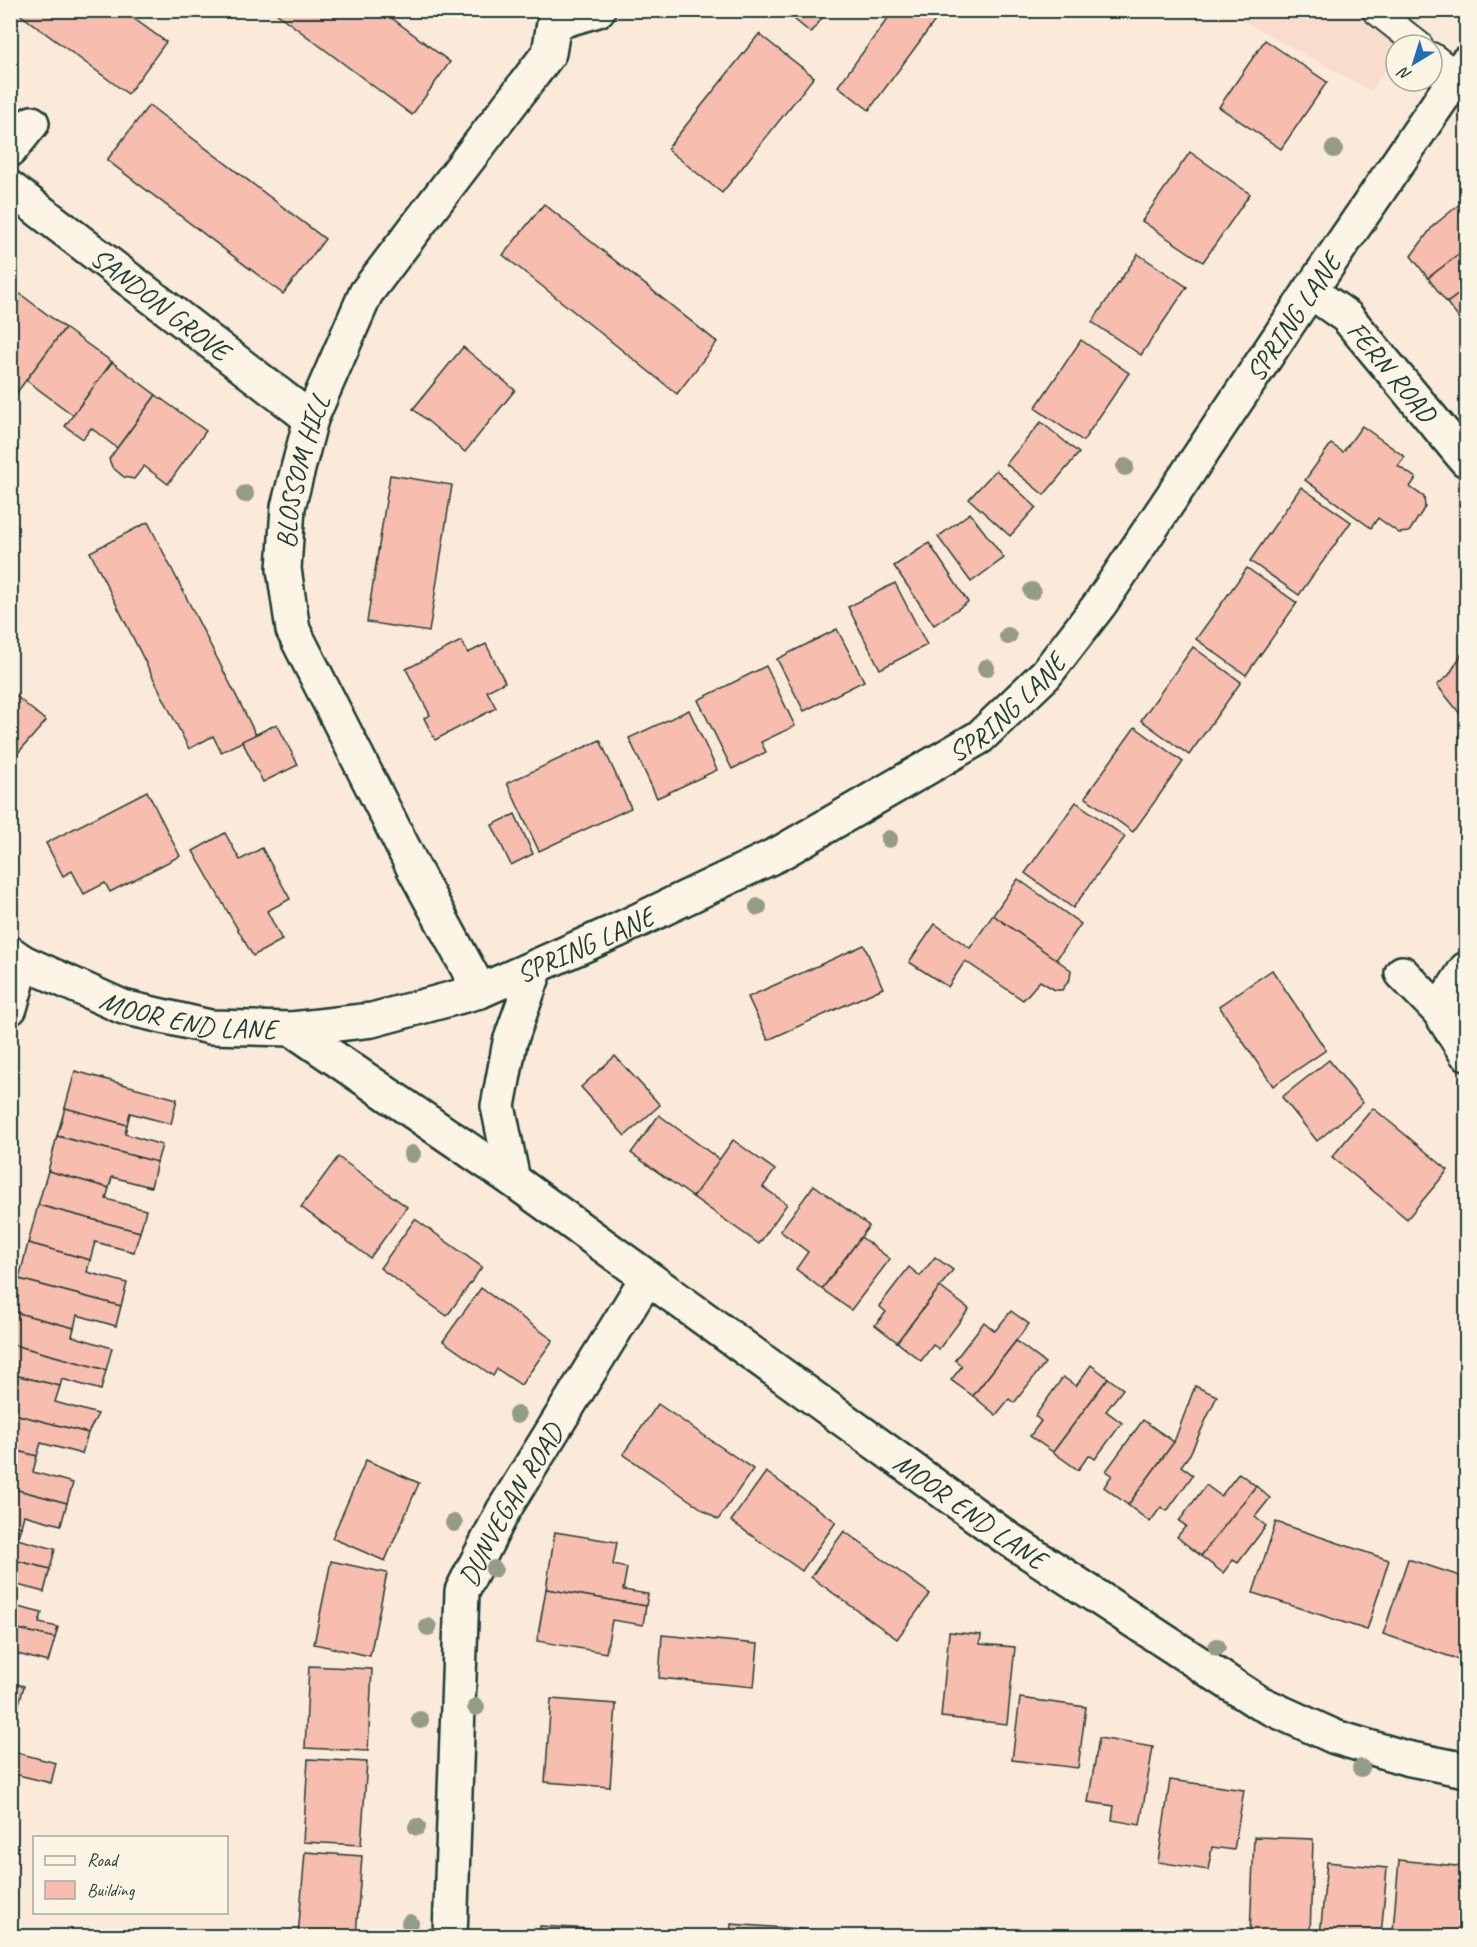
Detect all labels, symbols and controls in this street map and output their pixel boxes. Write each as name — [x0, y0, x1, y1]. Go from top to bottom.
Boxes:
north arrow — [1384, 33, 1444, 93]
text: N — [1393, 61, 1415, 85]
street label: SANDON GROVE — [84, 239, 240, 370]
street label: SPRING LANE — [1237, 243, 1350, 388]
street label: FERN ROAD — [1340, 313, 1446, 431]
street label: BLOSSOM HILL — [268, 388, 337, 549]
street label: SPRING LANE — [942, 643, 1075, 769]
street label: SPRING LANE — [511, 897, 663, 990]
street label: MOOR END LANE — [95, 982, 281, 1046]
street label: DUNVEGAN ROAD — [450, 1415, 572, 1592]
street label: MOOR END LANE — [887, 1445, 1056, 1578]
legend — [33, 1836, 228, 1914]
text: Road — [87, 1849, 120, 1871]
text: Building — [87, 1879, 136, 1901]

